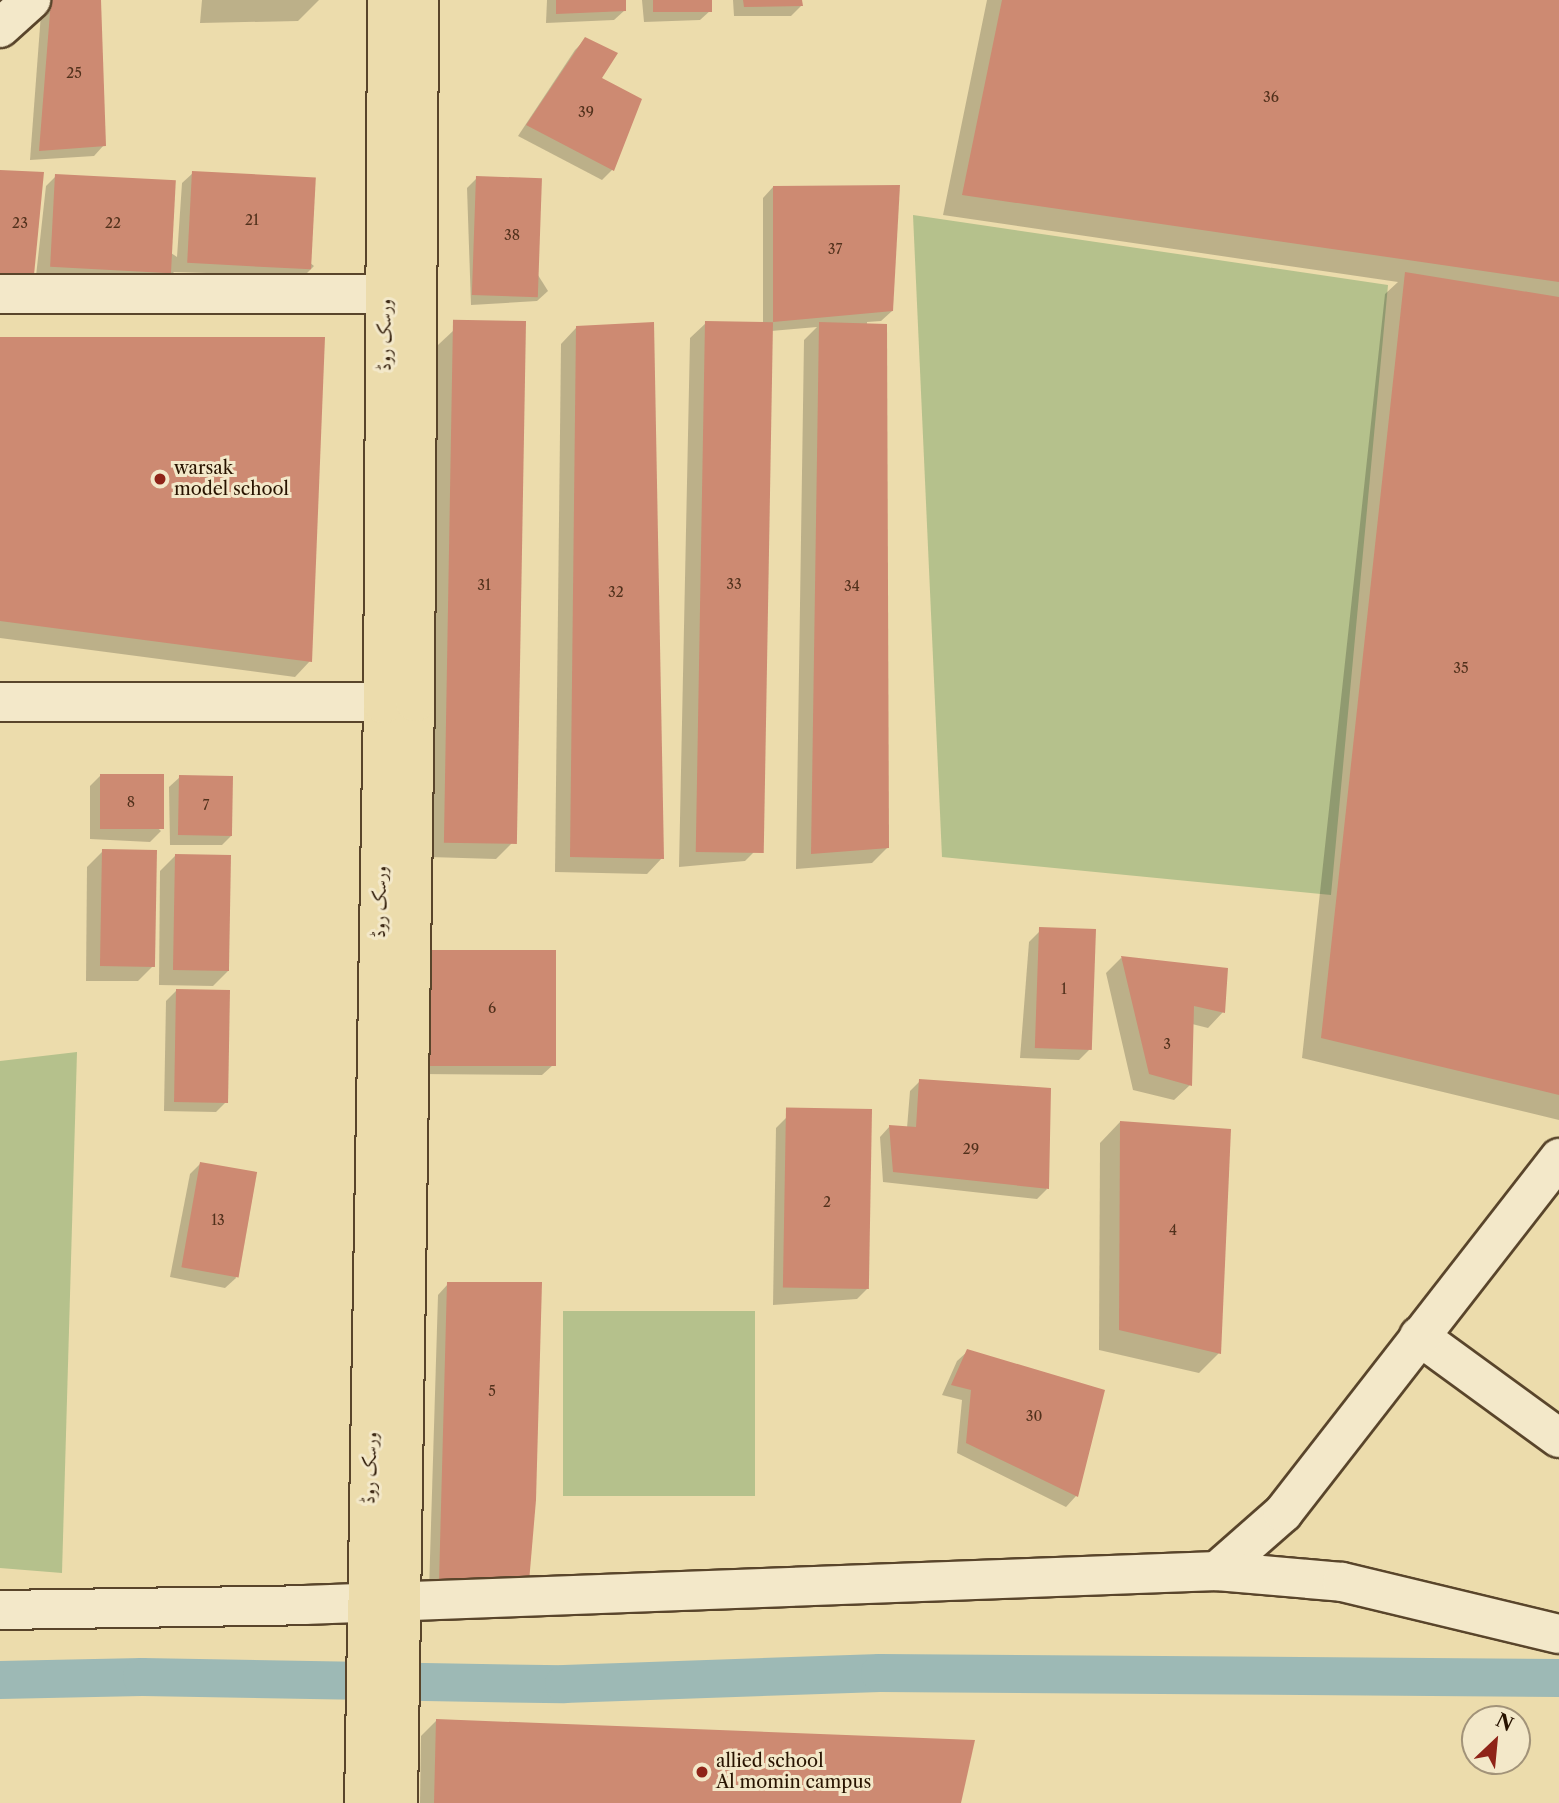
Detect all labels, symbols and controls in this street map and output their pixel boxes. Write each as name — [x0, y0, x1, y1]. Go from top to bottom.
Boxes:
house number: 25 — [66, 65, 82, 81]
house number: 36 — [1263, 89, 1279, 105]
house number: 39 — [578, 104, 594, 120]
house number: 21 — [245, 212, 259, 228]
house number: 23 — [12, 215, 28, 231]
house number: 22 — [105, 215, 121, 231]
house number: 38 — [504, 227, 520, 243]
house number: 37 — [828, 241, 842, 257]
street label: ورسک روڈ — [374, 299, 396, 371]
place label: warsak model school — [174, 458, 289, 500]
marker: warsak model school — [152, 471, 168, 487]
house number: 33 — [726, 576, 742, 592]
house number: 31 — [477, 577, 491, 593]
house number: 34 — [844, 578, 860, 594]
house number: 32 — [608, 584, 624, 600]
house number: 35 — [1453, 660, 1469, 676]
house number: 8 — [127, 794, 135, 810]
house number: 7 — [203, 797, 209, 813]
street label: ورسک روڈ — [369, 866, 391, 938]
house number: 1 — [1061, 981, 1067, 997]
house number: 6 — [488, 1000, 496, 1016]
house number: 3 — [1163, 1036, 1171, 1052]
house number: 29 — [963, 1141, 979, 1157]
house number: 2 — [823, 1194, 831, 1210]
house number: 13 — [211, 1212, 225, 1228]
house number: 4 — [1169, 1222, 1177, 1238]
house number: 5 — [488, 1383, 496, 1399]
house number: 30 — [1026, 1408, 1042, 1424]
street label: ورسک روڈ — [358, 1432, 382, 1504]
north arrow — [1461, 1705, 1531, 1775]
text: N — [1492, 1709, 1517, 1736]
place label: allied school Al momin campus — [716, 1751, 871, 1794]
marker: allied school Al momin campus — [694, 1764, 710, 1780]

